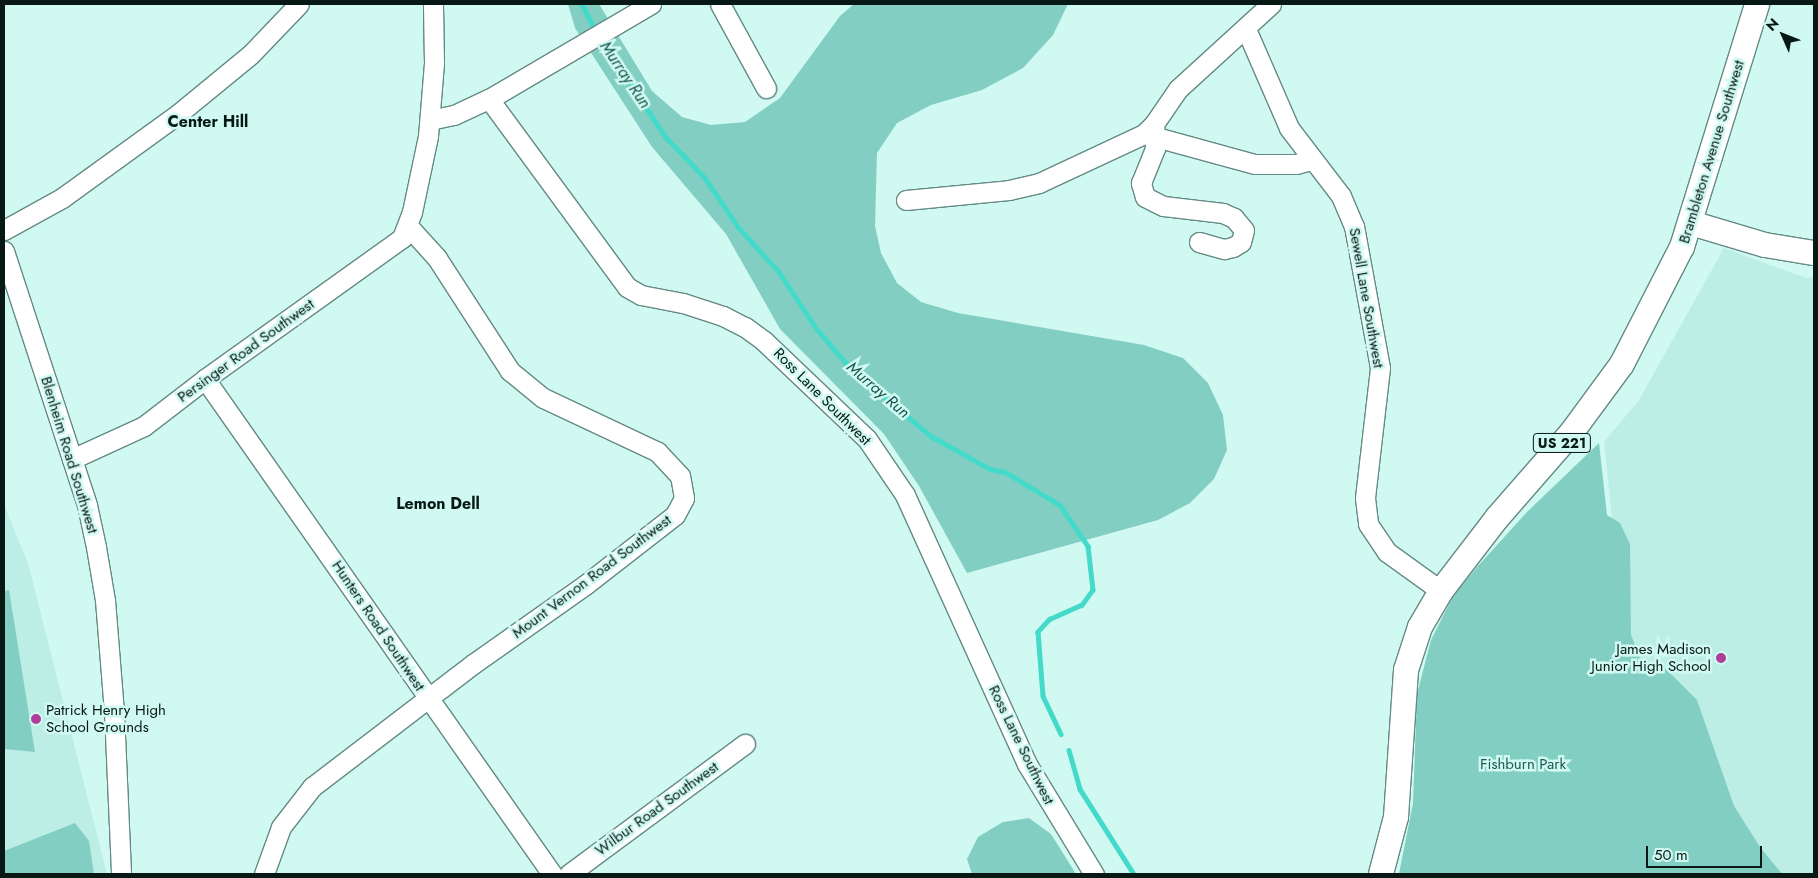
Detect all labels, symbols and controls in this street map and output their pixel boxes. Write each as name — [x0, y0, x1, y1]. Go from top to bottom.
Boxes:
north arrow — [1758, 10, 1808, 60]
text: N — [1761, 14, 1783, 36]
water label: Murray Run — [596, 38, 654, 112]
street label: Brambleton Avenue Southwest — [1676, 58, 1748, 246]
district label: Center Hill — [168, 112, 248, 132]
street label: Sewell Lane Southwest — [1345, 227, 1387, 369]
street label: Persinger Road Southwest — [174, 295, 318, 407]
street label: Ross Lane Southwest — [770, 345, 874, 449]
water label: Murray Run — [843, 358, 913, 422]
street label: Blenheim Road Southwest — [37, 374, 101, 536]
road number: US 221 — [1532, 432, 1592, 454]
district label: Lemon Dell — [396, 494, 480, 514]
street label: Mount Vernon Road Southwest — [509, 511, 675, 643]
street label: Hunters Road Southwest — [328, 557, 428, 695]
place label: James Madison Junior High School — [1591, 640, 1711, 675]
marker: James Madison Junior High School — [1715, 652, 1727, 664]
street label: Ross Lane Southwest — [984, 683, 1058, 807]
place label: Patrick Henry High School Grounds — [46, 701, 166, 736]
marker: Patrick Henry High School Grounds — [30, 713, 42, 725]
park label: Fishburn Park — [1480, 756, 1566, 774]
street label: Wilbur Road Southwest — [592, 758, 722, 860]
scale bar — [1648, 836, 1764, 868]
text: 50 m — [1654, 844, 1688, 866]

